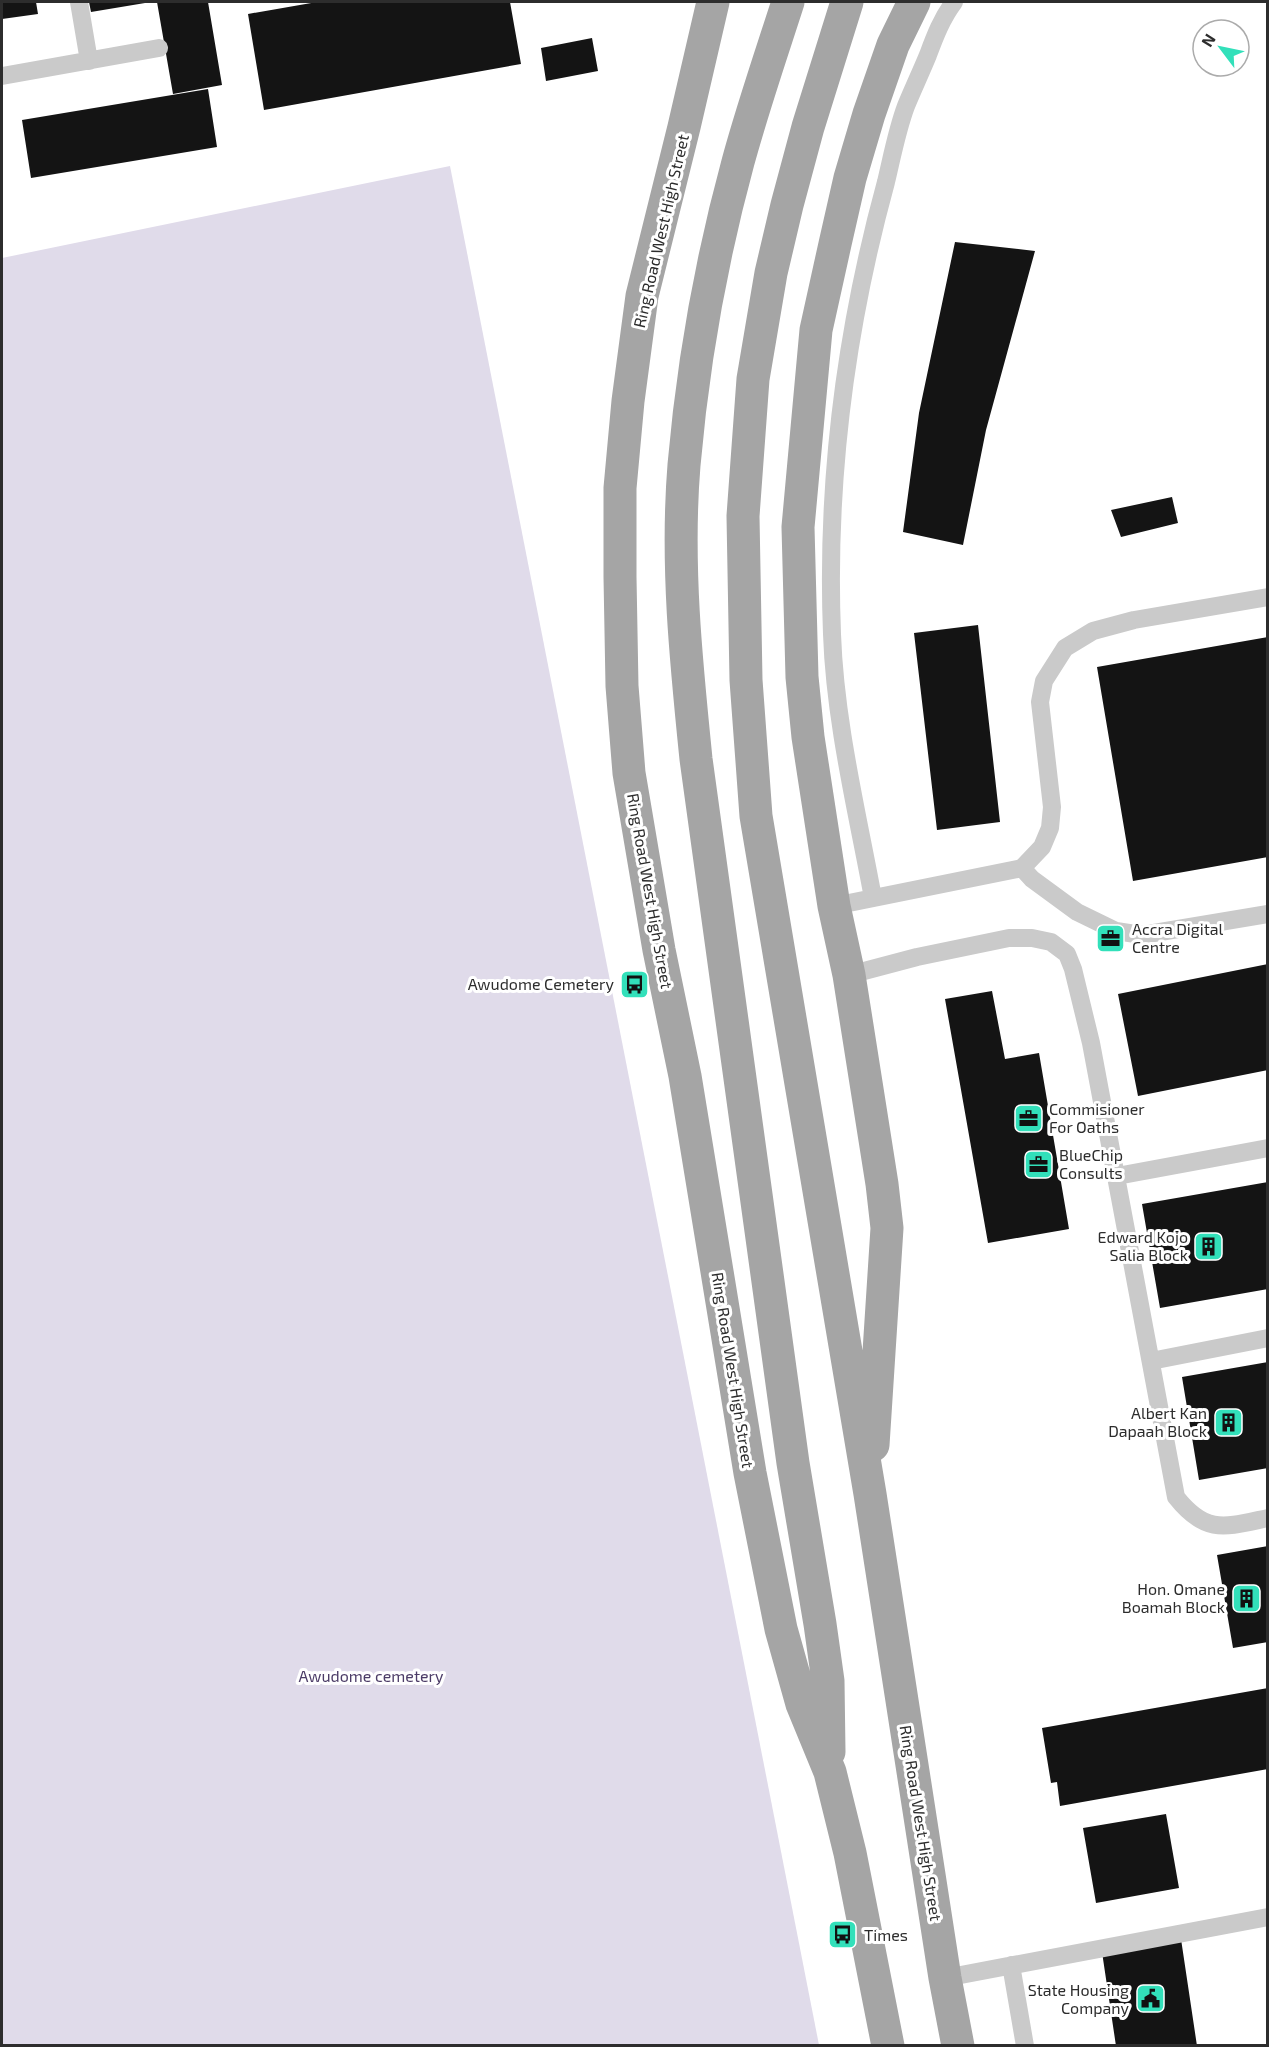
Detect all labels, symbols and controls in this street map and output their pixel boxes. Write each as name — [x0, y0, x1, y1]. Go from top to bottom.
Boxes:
north arrow — [1191, 18, 1251, 78]
text: N — [1197, 30, 1219, 50]
street label: Ring Road West High Street — [629, 132, 692, 330]
street label: Ring Road West High Street — [624, 792, 677, 990]
place label: Accra Digital Centre — [1132, 919, 1224, 956]
office icon: Accra Digital Centre — [1095, 922, 1127, 954]
bus stop icon: Awudome Cemetery — [619, 968, 651, 1000]
place label: Awudome Cemetery — [468, 974, 615, 993]
place label: Commisioner For Oaths — [1049, 1099, 1145, 1136]
office icon: Commisioner For Oaths — [1012, 1102, 1044, 1134]
place label: BlueChip Consults — [1059, 1145, 1123, 1182]
office icon: BlueChip Consults — [1022, 1148, 1054, 1180]
place label: Edward Kojo Salia Block — [1098, 1227, 1188, 1264]
building icon: Edward Kojo Salia Block — [1193, 1230, 1225, 1262]
street label: Ring Road West High Street — [709, 1271, 758, 1469]
place label: Albert Kan Dapaah Block — [1108, 1403, 1207, 1440]
building icon: Albert Kan Dapaah Block — [1212, 1406, 1244, 1438]
place label: Hon. Omane Boamah Block — [1122, 1579, 1225, 1616]
building icon: Hon. Omane Boamah Block — [1230, 1582, 1262, 1614]
park label: Awudome cemetery — [299, 1666, 444, 1685]
street label: Ring Road West High Street — [897, 1724, 946, 1922]
bus stop icon: Times — [827, 1919, 859, 1951]
place label: Times — [864, 1925, 908, 1944]
place label: State Housing Company — [1028, 1980, 1130, 2017]
public building icon: State Housing Company — [1134, 1983, 1166, 2015]

